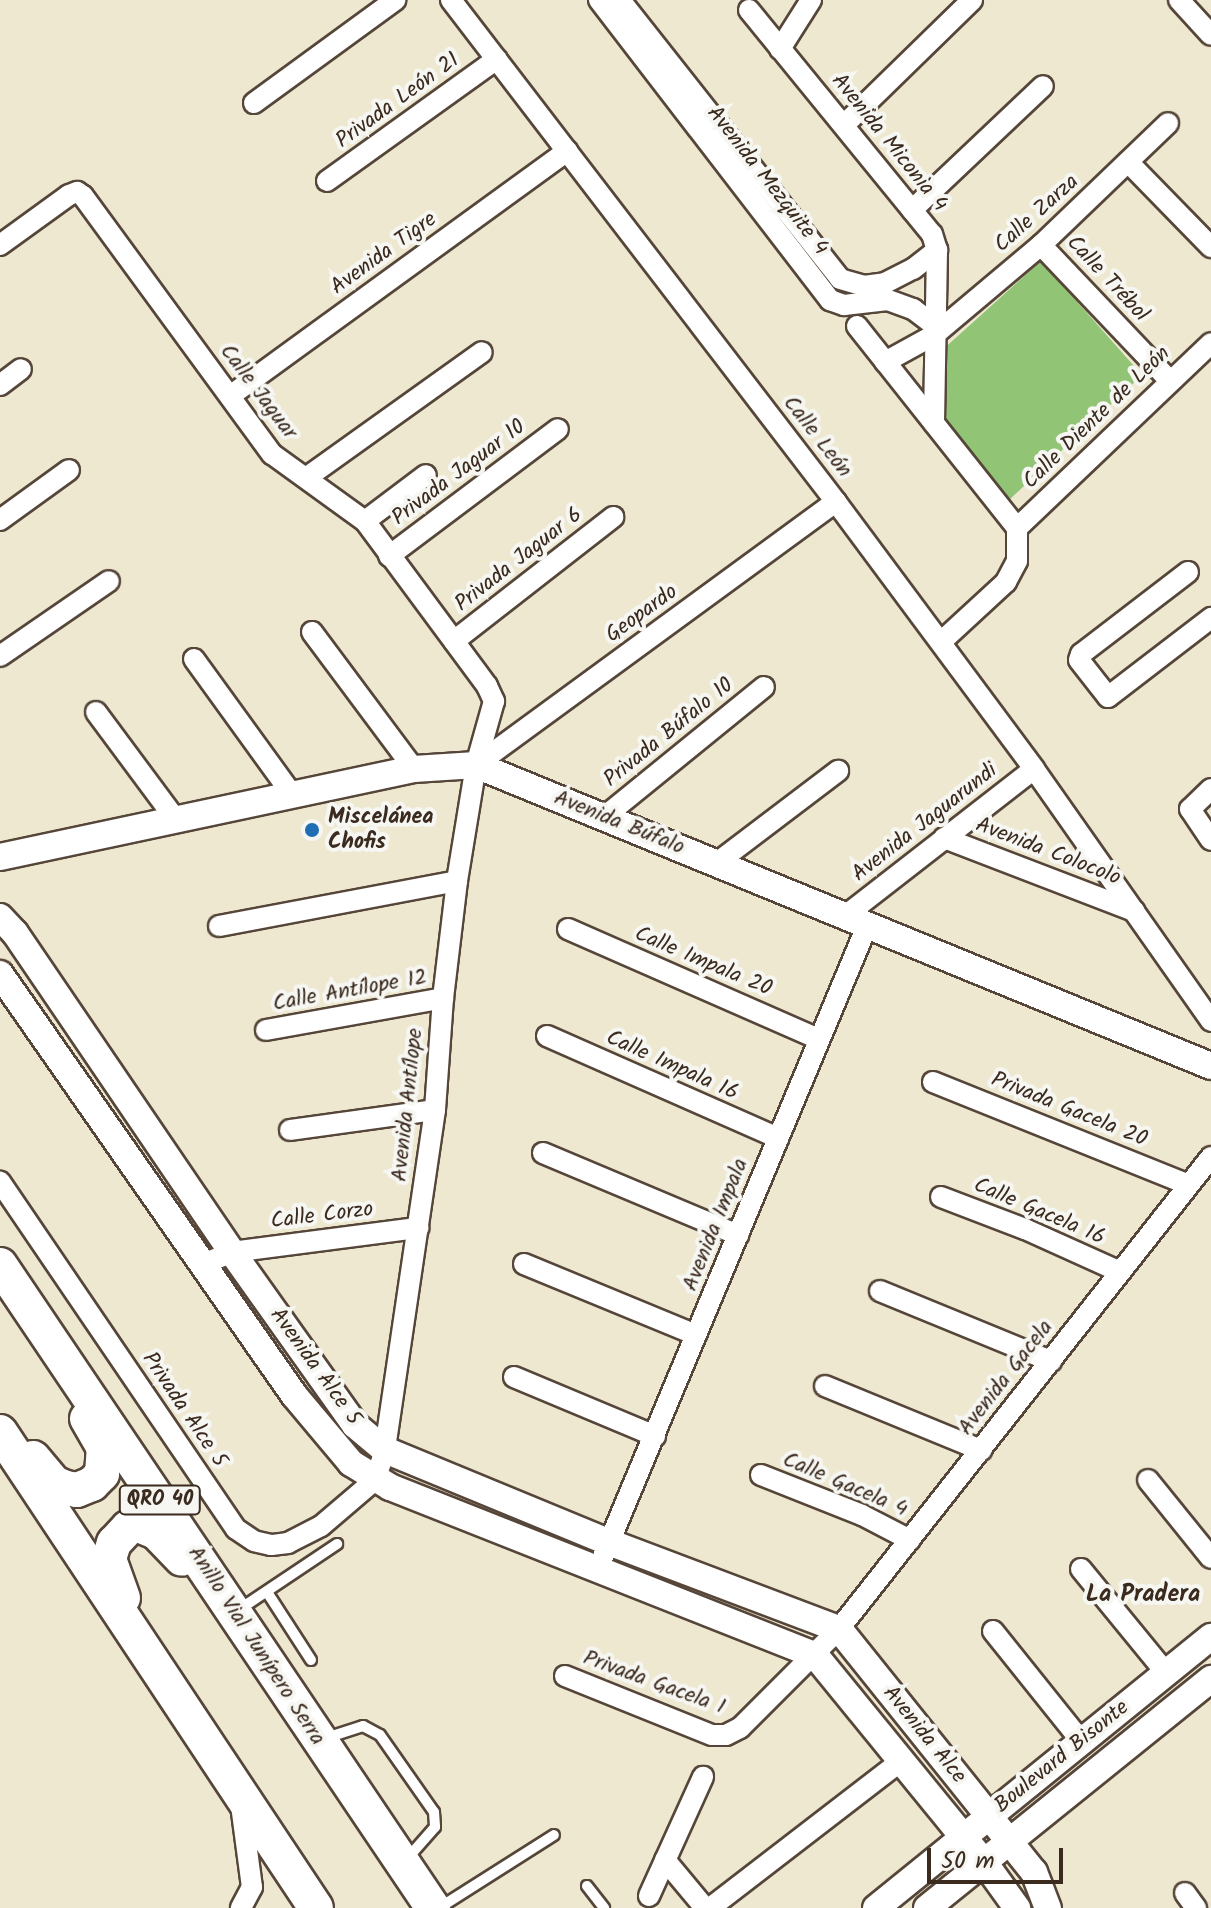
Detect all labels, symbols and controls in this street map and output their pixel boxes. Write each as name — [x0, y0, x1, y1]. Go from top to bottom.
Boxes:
street label: Privada León 21 — [331, 47, 465, 155]
street label: Avenida Miconia 4 — [825, 69, 953, 217]
street label: Avenida Mezquite 4 — [701, 101, 833, 261]
street label: Calle Zarza — [989, 169, 1085, 259]
street label: Avenida Tigre — [326, 207, 442, 301]
street label: Calle Trébol — [1060, 230, 1154, 328]
street label: Calle Jaguar — [214, 339, 302, 445]
street label: Calle Diente de León — [1018, 341, 1176, 495]
street label: Calle León — [777, 391, 857, 483]
street label: Privada Jaguar 10 — [387, 414, 531, 532]
street label: Privada Jaguar 6 — [450, 502, 588, 618]
street label: Geopardo — [601, 579, 683, 649]
street label: Privada Búfalo 10 — [599, 673, 739, 793]
street label: Avenida Jaguarundi — [847, 758, 1003, 888]
street label: Avenida Búfalo — [550, 785, 688, 861]
place label: Miscelánea Chofis — [328, 804, 434, 856]
street label: Avenida Colocolo — [972, 812, 1124, 892]
marker: Miscelánea Chofis — [303, 821, 321, 839]
street label: Calle Impala 20 — [630, 921, 776, 1003]
street label: Calle Antílope 12 — [271, 964, 429, 1018]
street label: Calle Impala 16 — [602, 1025, 742, 1107]
street label: Avenida Antílope — [387, 1027, 429, 1183]
street label: Privada Gacela 20 — [987, 1067, 1151, 1153]
street label: Avenida Impala — [677, 1155, 755, 1295]
street label: Calle Gacela 16 — [969, 1172, 1109, 1252]
street label: Calle Corzo — [269, 1197, 375, 1235]
street label: Avenida Alce 5 — [264, 1303, 366, 1431]
street label: Avenida Gacela — [953, 1315, 1059, 1441]
street label: Privada Alce 5 — [136, 1347, 232, 1473]
street label: Calle Gacela 4 — [779, 1447, 911, 1523]
road number: QRO 40 — [118, 1484, 202, 1516]
street label: Anillo Vial Junípero Serra — [182, 1541, 330, 1751]
district label: La Pradera — [1086, 1581, 1200, 1609]
street label: Privada Gacela 1 — [579, 1645, 729, 1721]
street label: Avenida Alce — [877, 1681, 971, 1789]
street label: Boulevard Bisonte — [989, 1695, 1135, 1819]
scale bar — [931, 1832, 1067, 1882]
text: 50 m — [941, 1842, 995, 1881]

